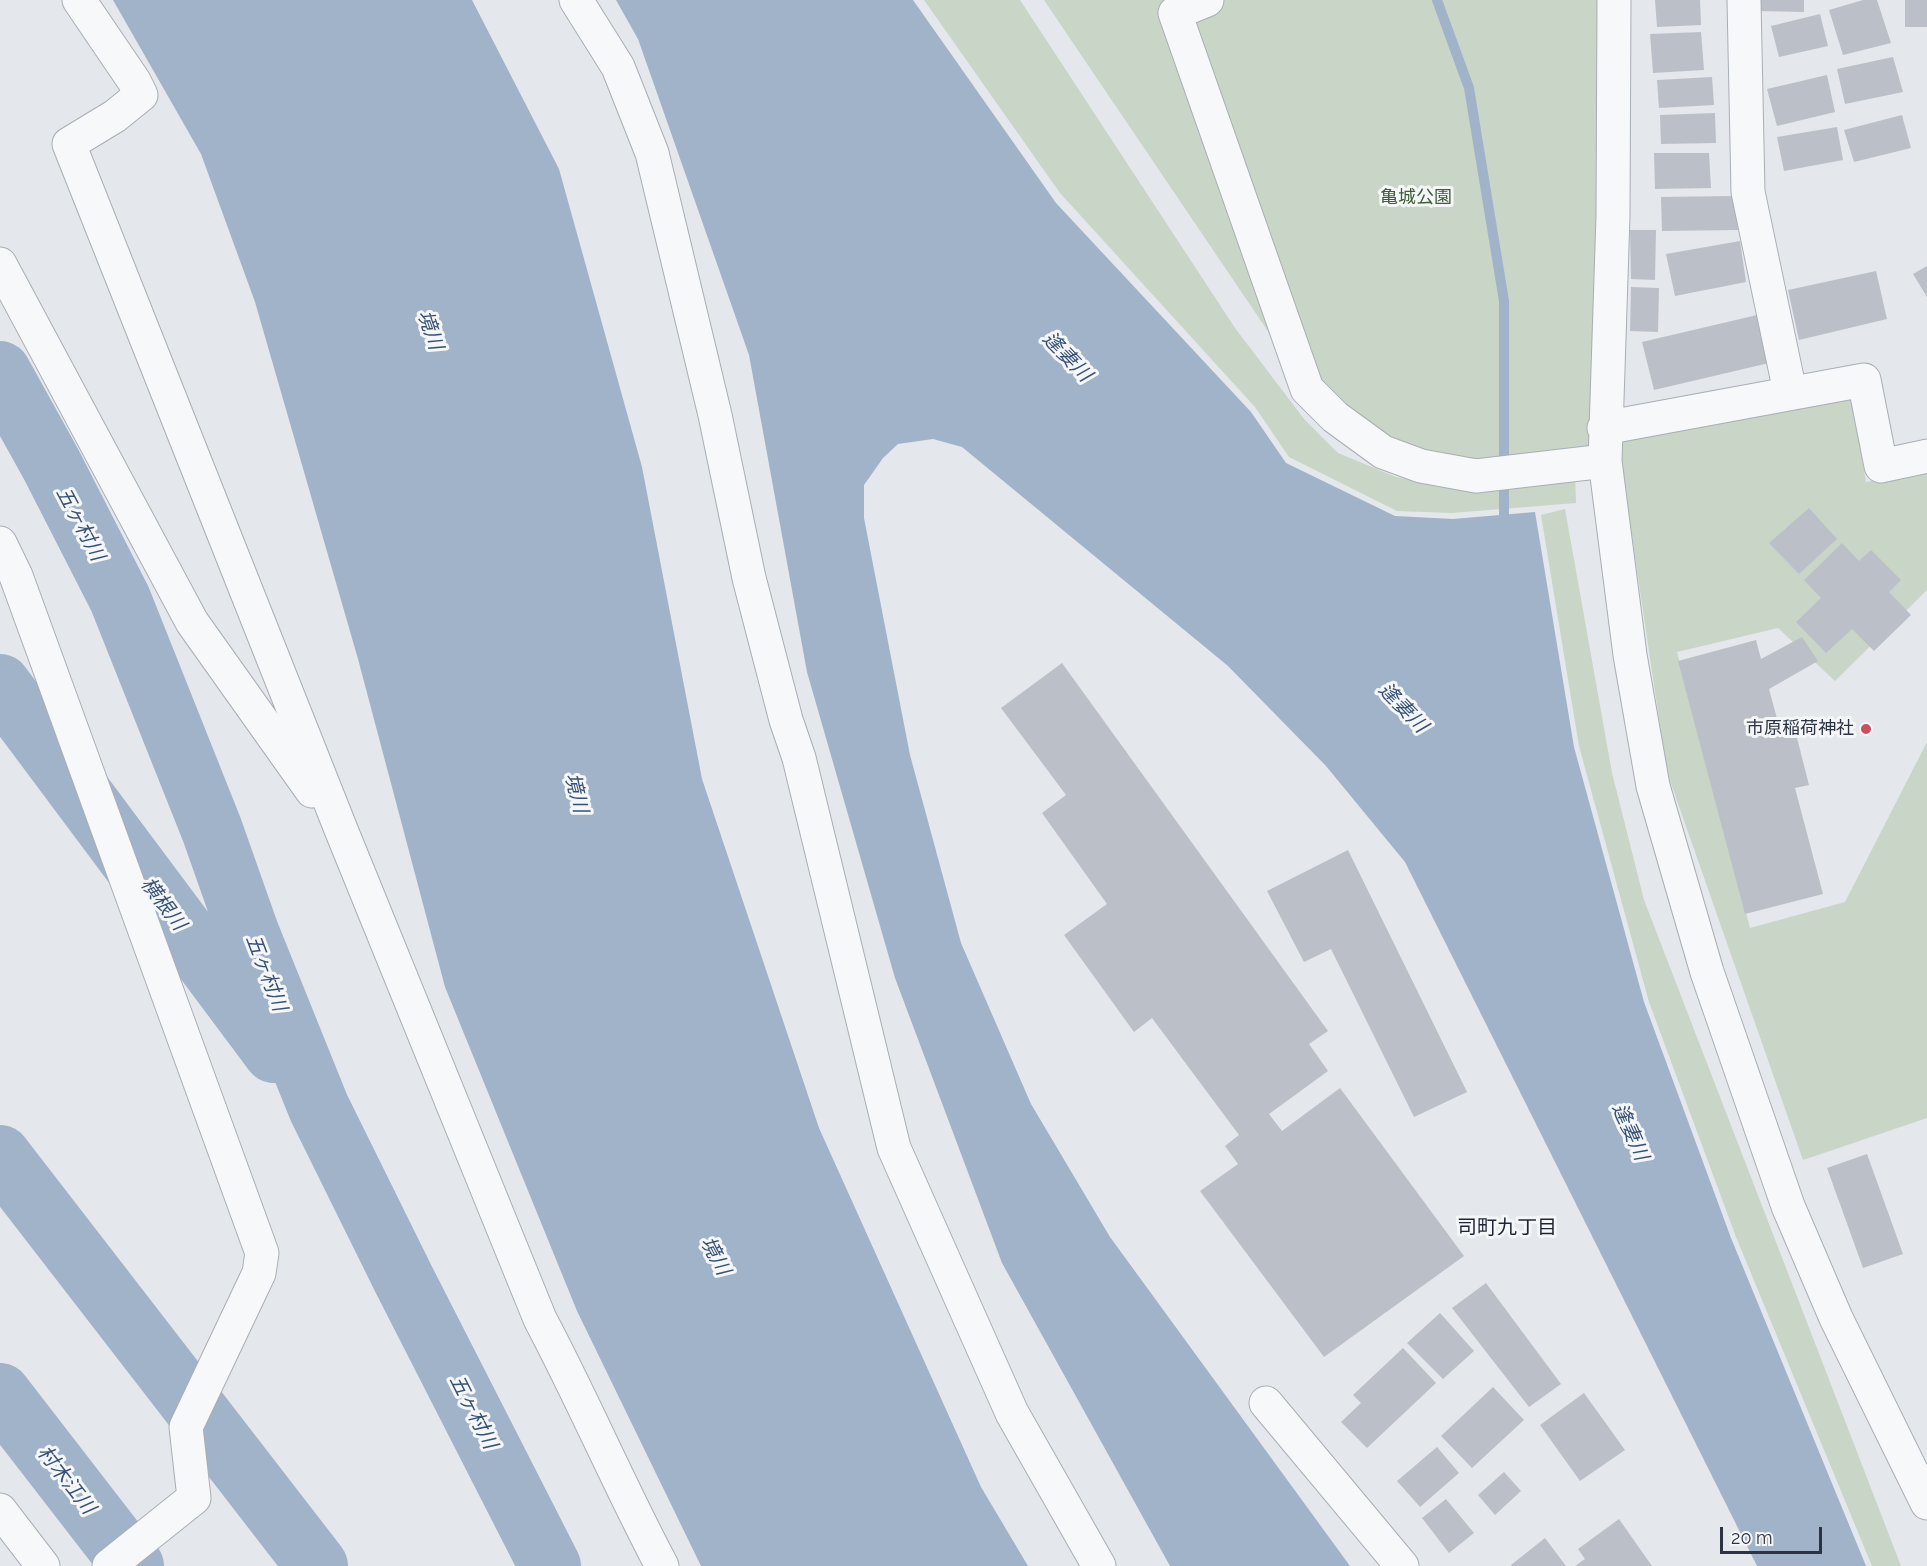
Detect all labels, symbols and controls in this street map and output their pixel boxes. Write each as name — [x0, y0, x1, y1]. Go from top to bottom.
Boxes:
park label: 亀城公園 — [1380, 187, 1452, 209]
water label: 境川 — [412, 307, 448, 353]
water label: 逢妻川 — [1038, 327, 1096, 387]
water label: 五ヶ村川 — [51, 483, 109, 565]
water label: 逢妻川 — [1374, 678, 1432, 738]
place label: 市原稲荷神社 — [1746, 718, 1854, 740]
marker: 市原稲荷神社 — [1859, 722, 1873, 736]
water label: 境川 — [560, 771, 592, 815]
water label: 横根川 — [135, 873, 191, 935]
water label: 五ヶ村川 — [240, 931, 292, 1015]
water label: 逢妻川 — [1607, 1100, 1653, 1164]
district label: 司町九丁目 — [1457, 1216, 1557, 1240]
water label: 境川 — [695, 1233, 735, 1279]
water label: 五ヶ村川 — [444, 1371, 502, 1453]
water label: 村木江川 — [32, 1441, 100, 1519]
scale bar — [1723, 1515, 1825, 1553]
text: 20 m — [1731, 1527, 1773, 1548]

